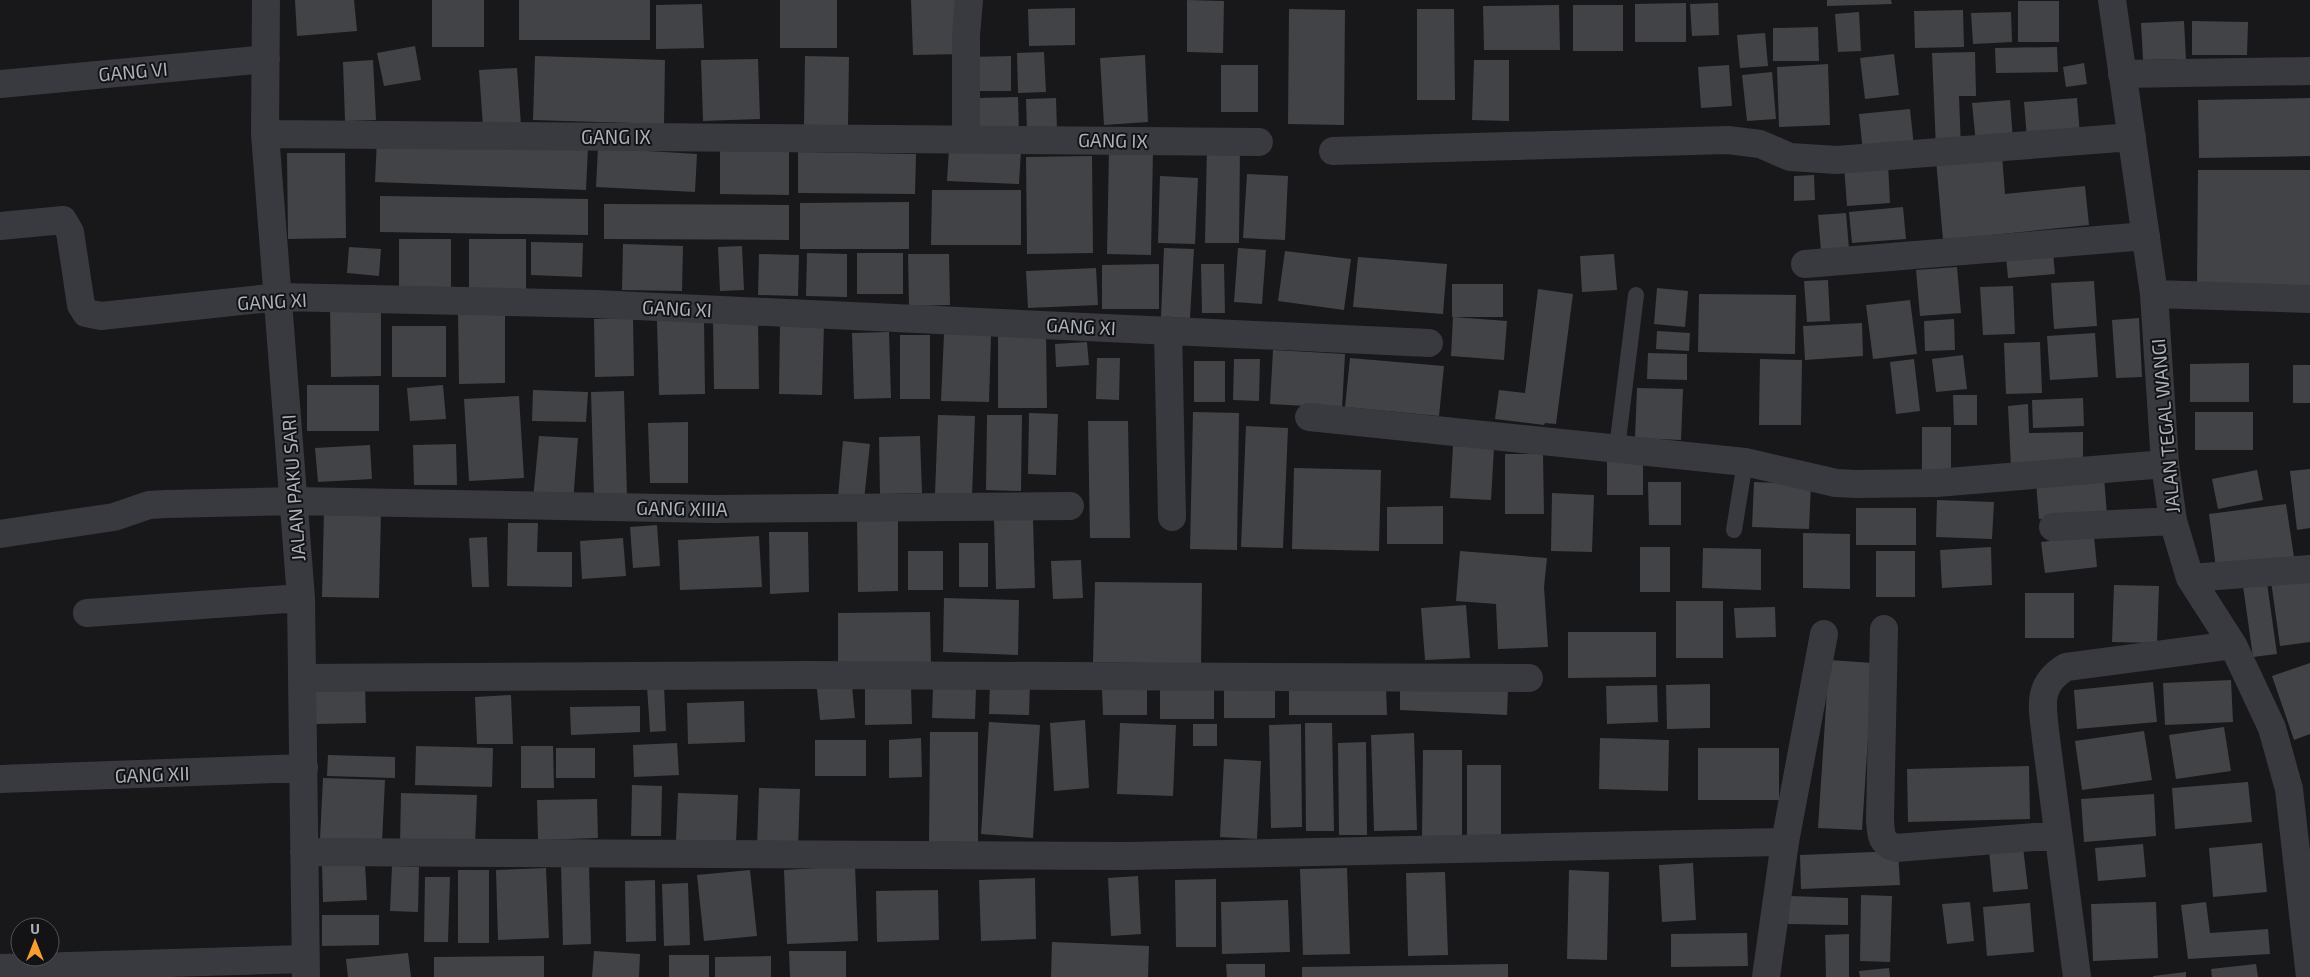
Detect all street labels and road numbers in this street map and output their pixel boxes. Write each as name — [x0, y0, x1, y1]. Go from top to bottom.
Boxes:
street label: GANG VI — [97, 57, 169, 85]
street label: GANG IX — [581, 125, 651, 148]
street label: GANG IX — [1078, 128, 1149, 152]
street label: GANG XI — [237, 288, 307, 314]
street label: GANG XI — [642, 295, 712, 321]
street label: GANG XI — [1046, 313, 1116, 339]
street label: JALAN TEGAL WANGI — [2146, 338, 2184, 514]
street label: JALAN PAKU SARI — [276, 414, 310, 562]
street label: GANG XIIIA — [636, 496, 728, 520]
street label: GANG XII — [114, 761, 190, 787]

